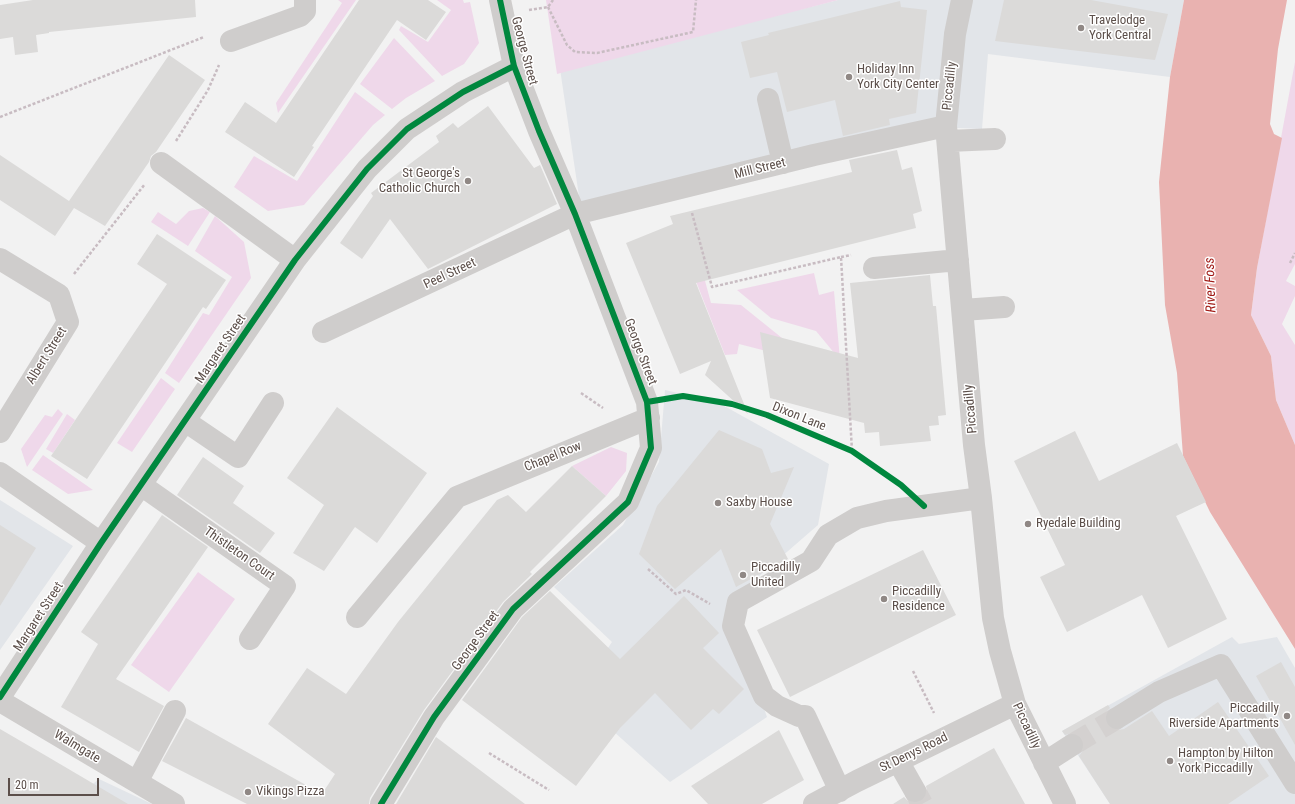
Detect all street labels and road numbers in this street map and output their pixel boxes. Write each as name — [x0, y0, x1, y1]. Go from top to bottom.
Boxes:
street label: George Street — [507, 15, 541, 87]
street label: Piccadilly — [940, 61, 960, 111]
street label: Mill Street — [733, 155, 787, 183]
street label: Peel Street — [421, 255, 479, 293]
street label: Margaret Street — [192, 312, 250, 386]
street label: George Street — [620, 316, 660, 388]
street label: Albert Street — [23, 324, 71, 388]
street label: Piccadilly — [961, 384, 981, 434]
street label: Dixon Lane — [770, 399, 828, 435]
street label: Chapel Row — [522, 438, 584, 476]
street label: Thistleton Court — [201, 524, 277, 584]
street label: Margaret Street — [11, 579, 67, 655]
street label: George Street — [449, 608, 503, 674]
street label: Piccadilly — [1009, 700, 1043, 752]
street label: Walmgate — [51, 727, 103, 767]
street label: St Denys Road — [877, 730, 951, 776]

